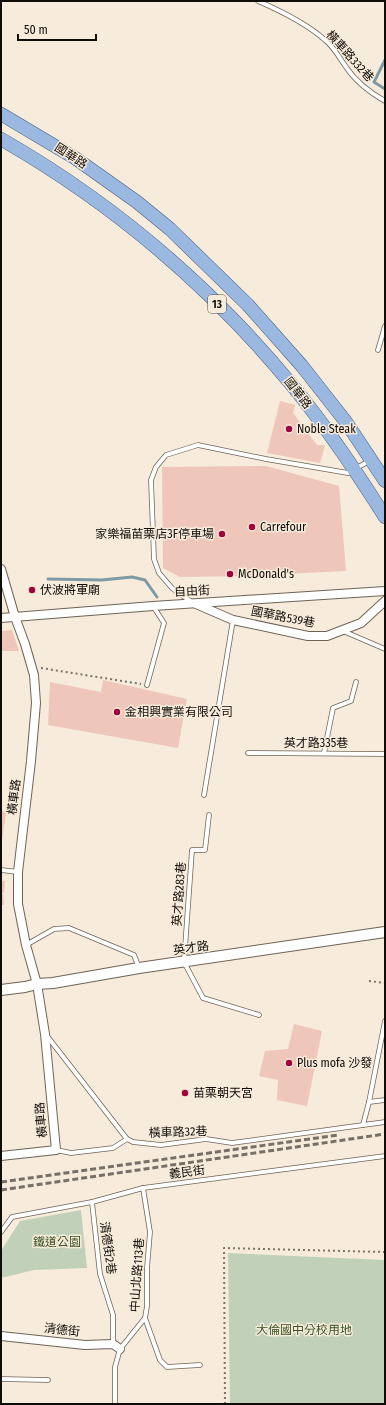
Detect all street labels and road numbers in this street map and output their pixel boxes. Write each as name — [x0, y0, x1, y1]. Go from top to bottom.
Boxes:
street label: 橫車路332巷 — [323, 28, 377, 84]
street label: 國華路 — [52, 140, 90, 172]
road number: 13 — [208, 295, 226, 313]
street label: 國華路 — [281, 375, 315, 411]
street label: 自由街 — [174, 583, 210, 599]
street label: 國華路539巷 — [250, 604, 316, 630]
street label: 英才路335巷 — [284, 736, 348, 750]
street label: 橫車路 — [5, 778, 23, 816]
street label: 英才路283巷 — [170, 861, 188, 927]
street label: 英才路 — [172, 939, 210, 957]
street label: 橫車路 — [32, 1101, 50, 1139]
street label: 橫車路32巷 — [148, 1124, 208, 1140]
street label: 義民街 — [168, 1163, 206, 1181]
street label: 清德街2巷 — [97, 1221, 119, 1275]
street label: 中山北路113巷 — [127, 1237, 147, 1313]
street label: 清德街 — [43, 1321, 81, 1339]

